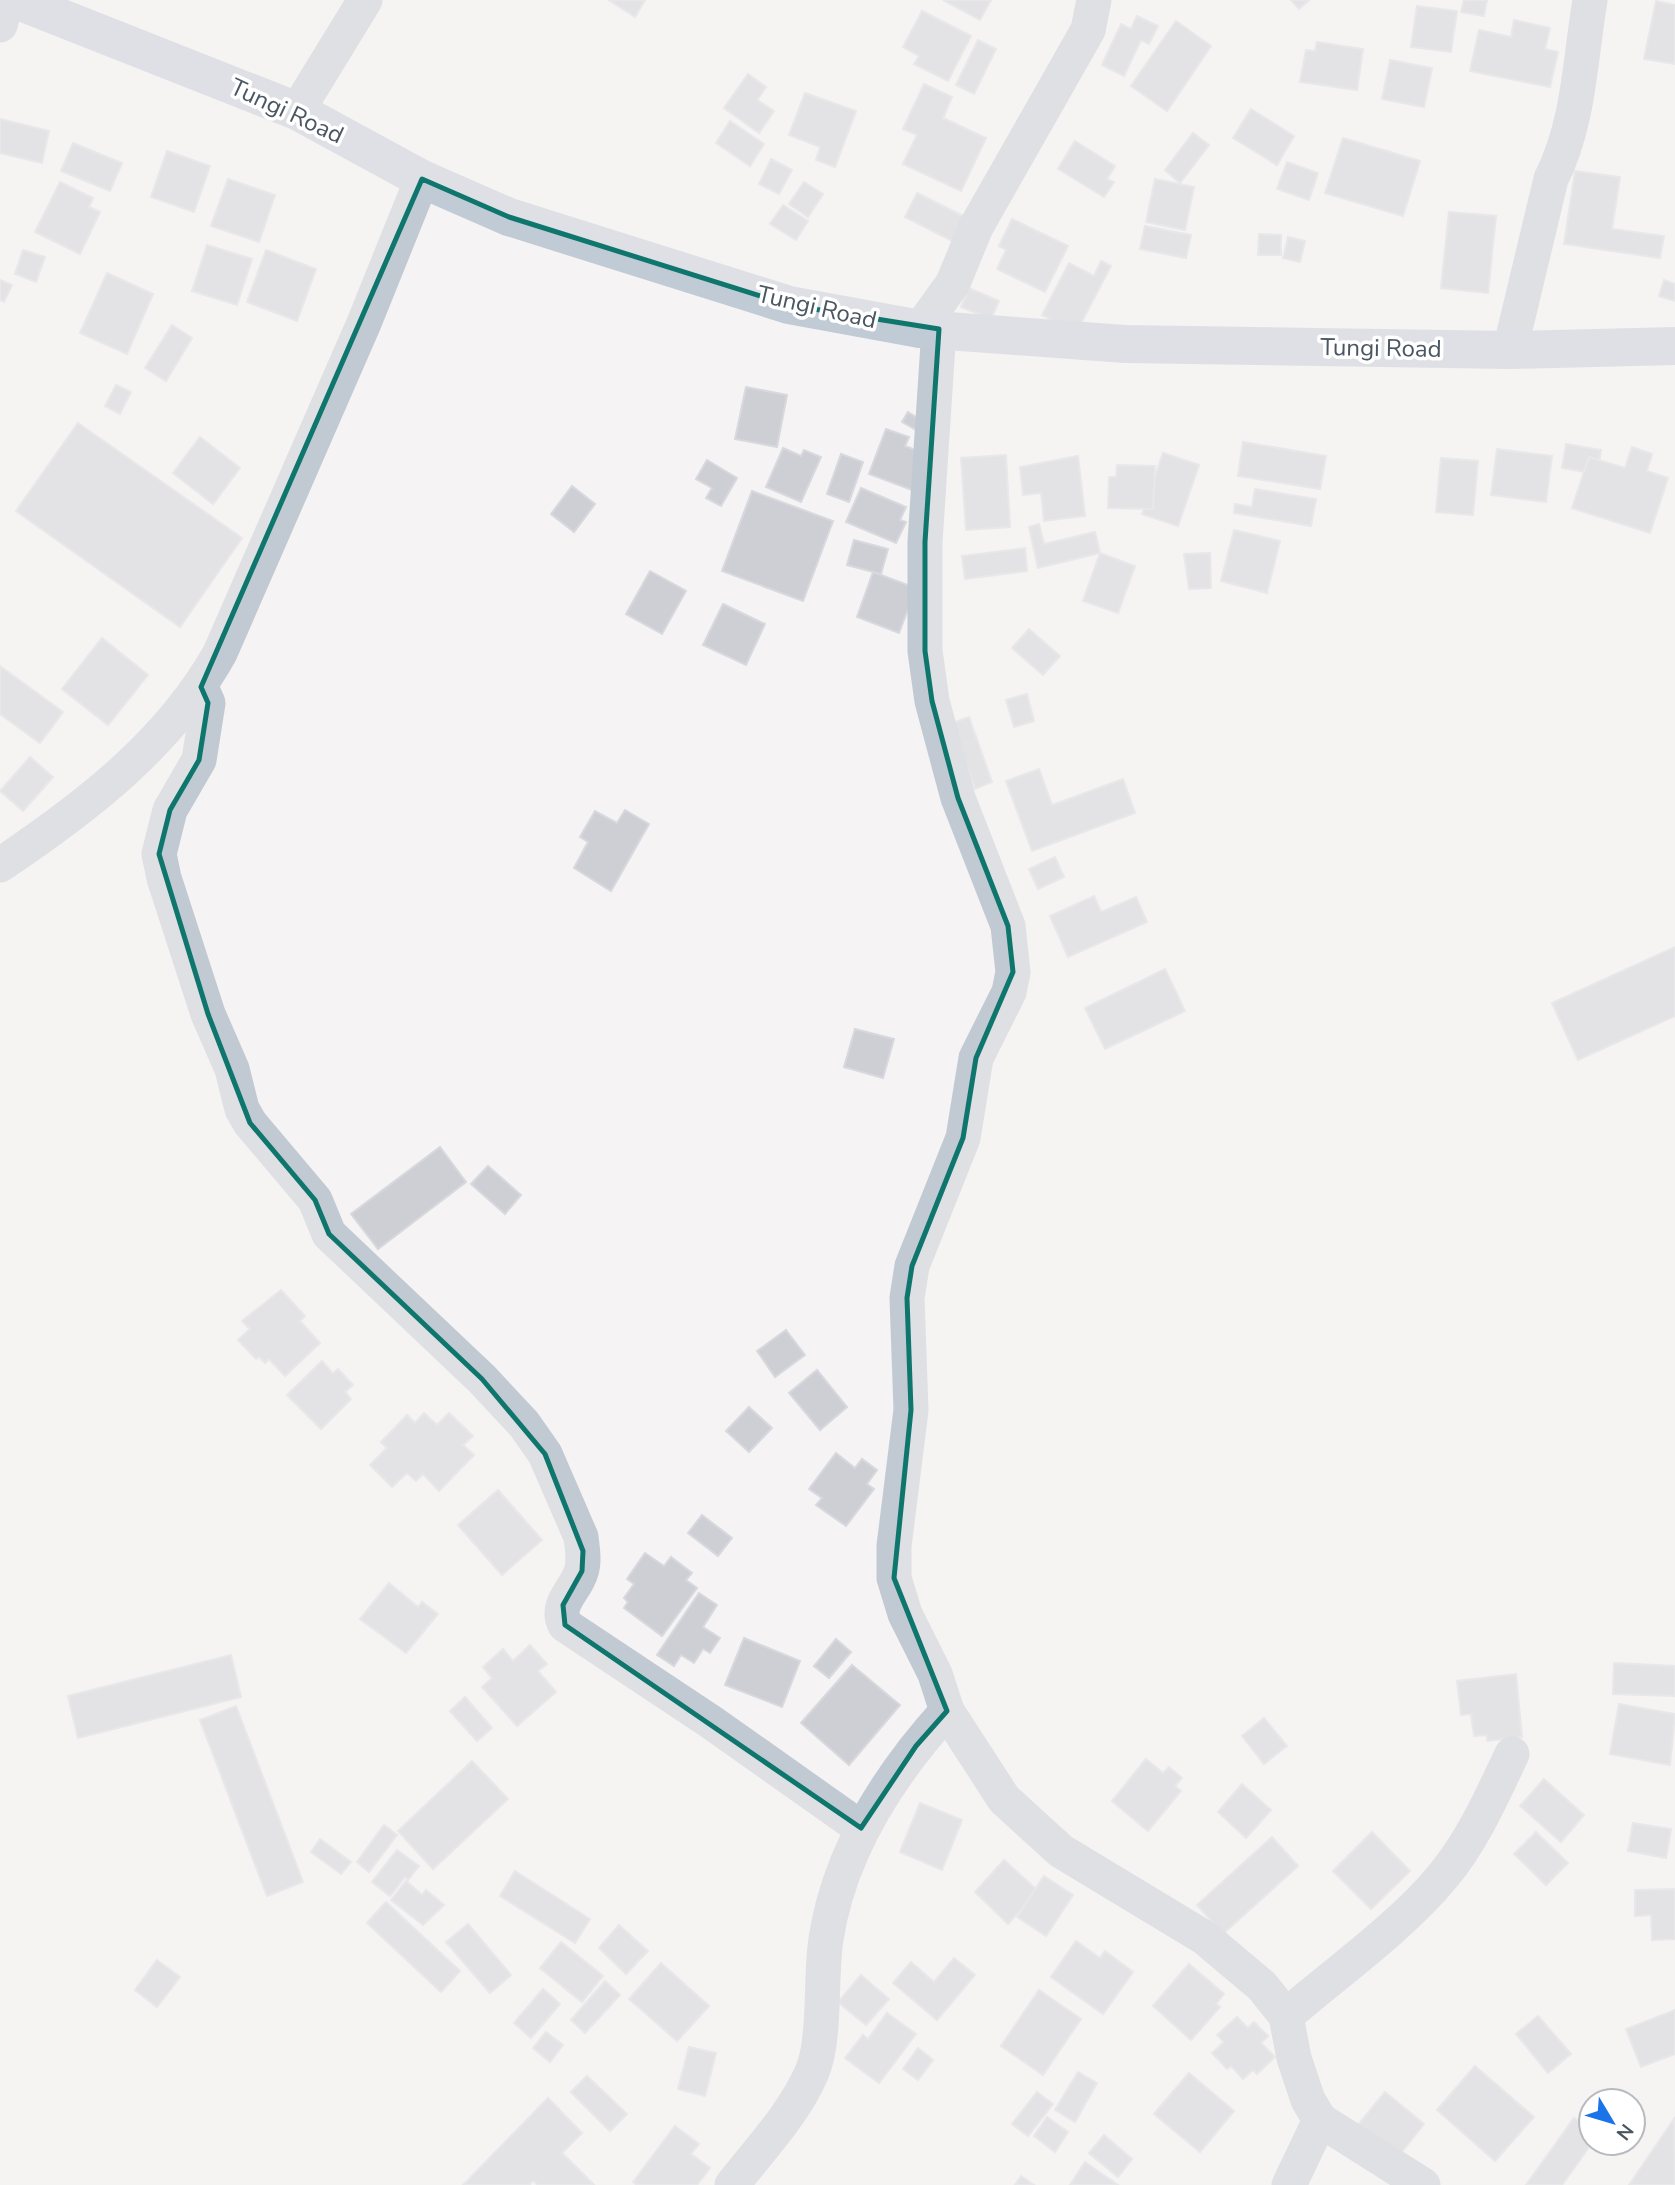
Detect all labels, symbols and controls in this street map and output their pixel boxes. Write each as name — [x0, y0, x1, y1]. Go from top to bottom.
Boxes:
street label: Tungi Road — [225, 71, 349, 151]
street label: Tungi Road — [754, 278, 880, 336]
street label: Tungi Road — [1320, 331, 1442, 365]
north arrow — [1577, 2087, 1647, 2157]
text: N — [1610, 2118, 1639, 2145]

